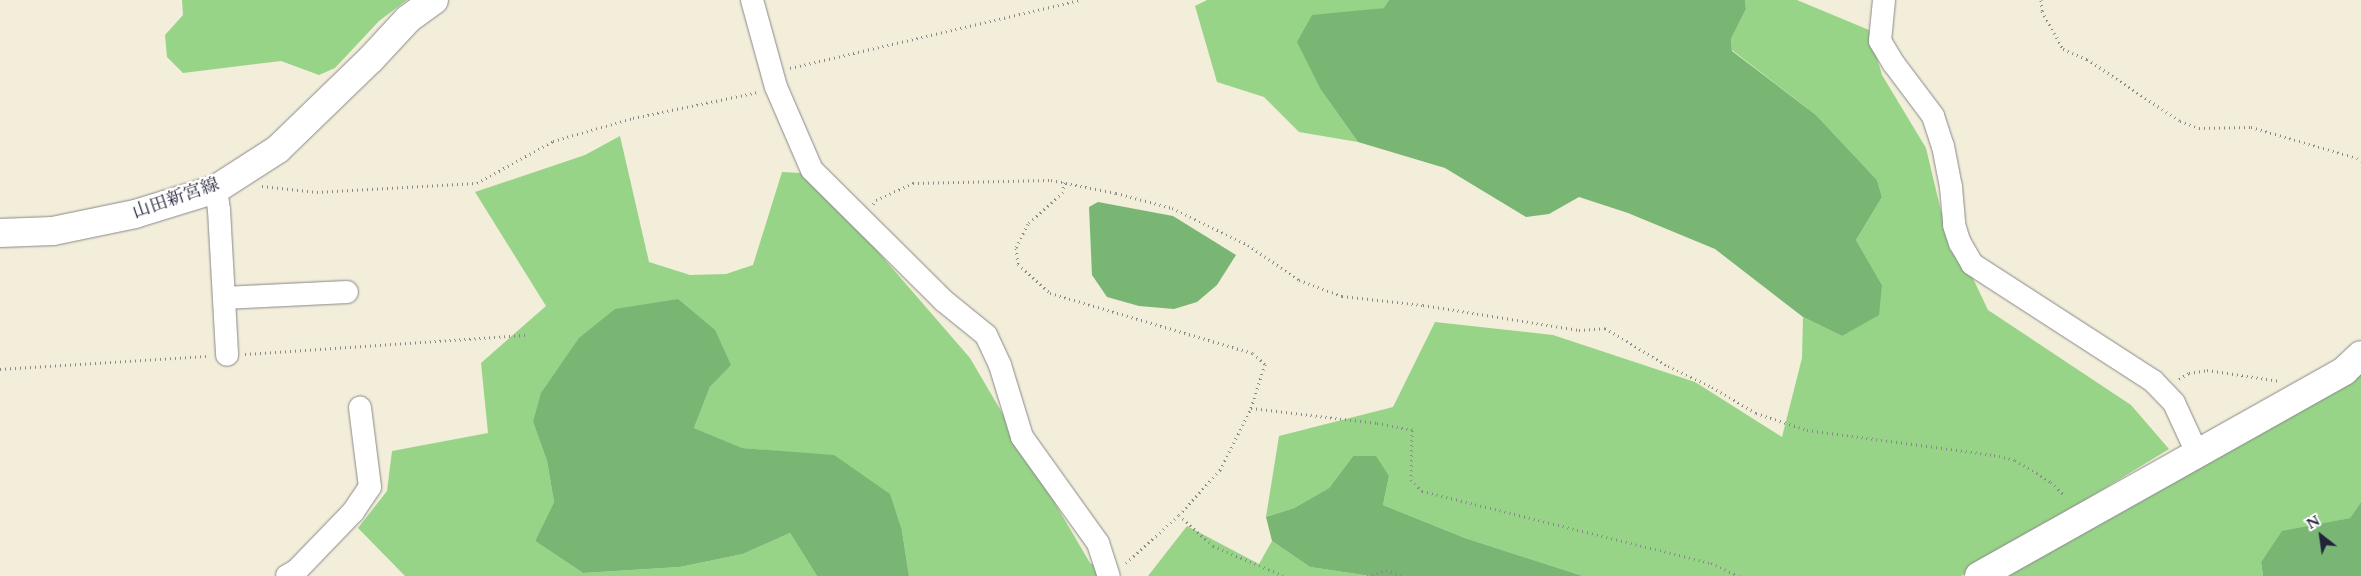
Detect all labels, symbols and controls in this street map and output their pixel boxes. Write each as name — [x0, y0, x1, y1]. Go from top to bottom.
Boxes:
street label: 山田新宮線 — [130, 174, 222, 224]
north arrow — [2296, 511, 2346, 561]
text: N — [2303, 511, 2323, 534]

